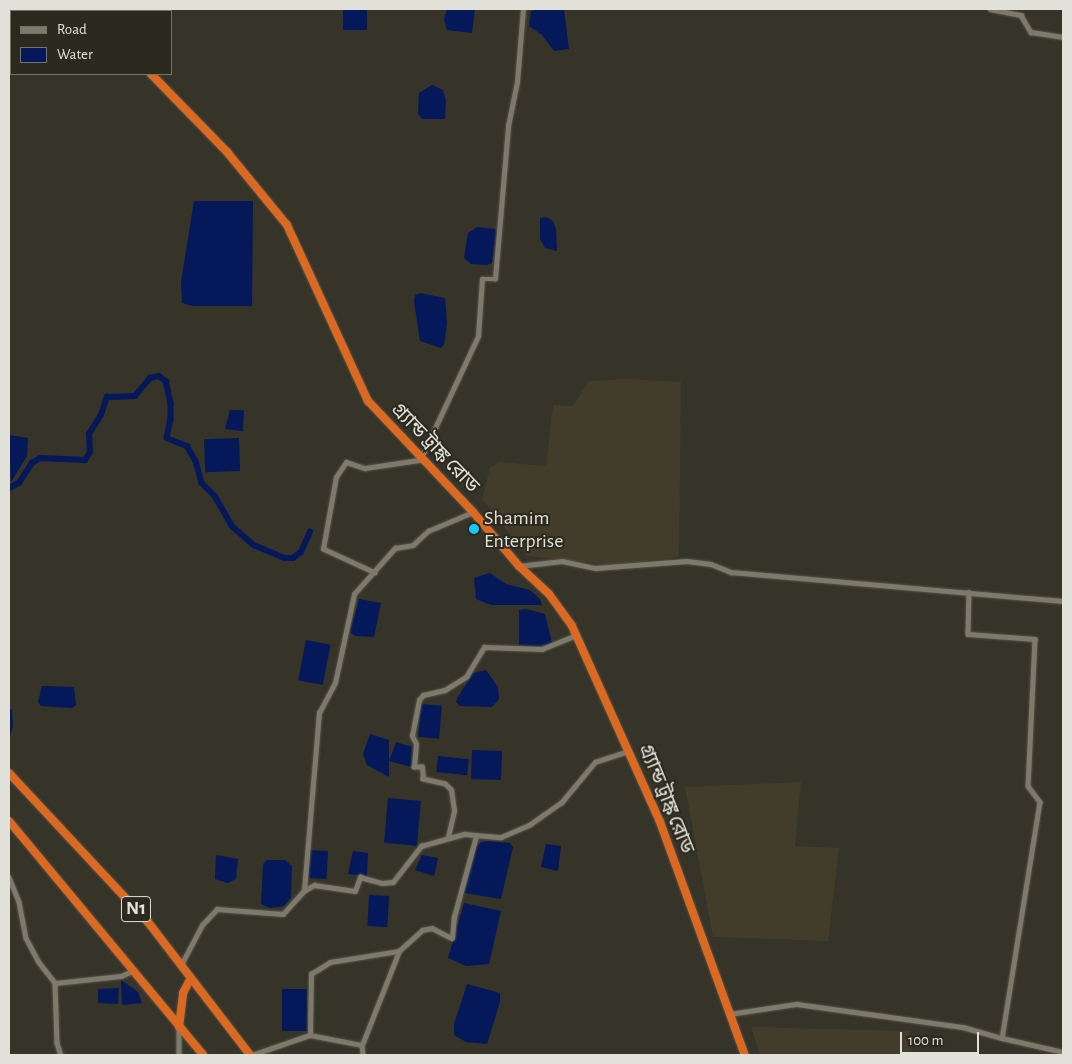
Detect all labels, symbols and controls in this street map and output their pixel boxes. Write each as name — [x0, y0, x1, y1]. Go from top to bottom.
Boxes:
legend — [10, 10, 172, 75]
text: Road — [57, 22, 87, 37]
text: Water — [57, 47, 93, 62]
street label: গ্র্যান্ড ট্রাঙ্ক রোড — [386, 398, 484, 498]
place label: Shamim Enterprise — [484, 506, 563, 553]
marker: Shamim Enterprise — [468, 523, 480, 535]
street label: গ্র্যান্ড ট্রাঙ্ক রোড — [633, 741, 699, 857]
road number: N1 — [120, 892, 152, 926]
scale bar — [902, 1022, 981, 1054]
text: 100 m — [908, 1033, 943, 1048]

